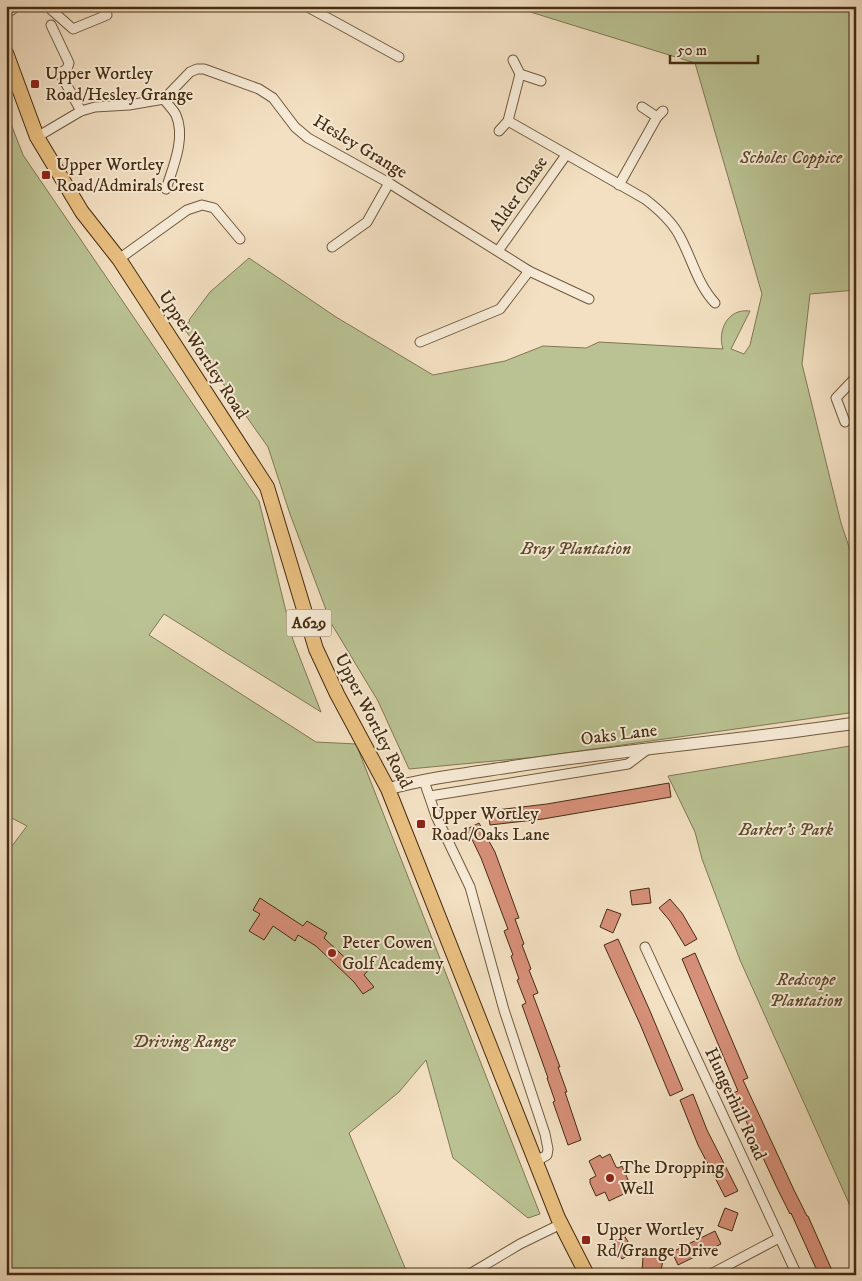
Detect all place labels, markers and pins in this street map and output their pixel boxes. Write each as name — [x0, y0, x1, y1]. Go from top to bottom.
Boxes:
place label: Upper Wortley Road/Hesley Grange — [45, 63, 193, 106]
marker: Upper Wortley Road/Hesley Grange — [29, 78, 41, 90]
place label: Upper Wortley Road/Admirals Crest — [56, 154, 204, 197]
marker: Upper Wortley Road/Admirals Crest — [40, 169, 52, 181]
place label: Upper Wortley Road/Oaks Lane — [431, 803, 550, 846]
marker: Upper Wortley Road/Oaks Lane — [415, 818, 427, 830]
place label: Peter Cowen Golf Academy — [342, 932, 444, 975]
marker: Peter Cowen Golf Academy — [326, 947, 338, 959]
place label: The Dropping Well — [619, 1157, 724, 1200]
marker: The Dropping Well — [604, 1172, 616, 1184]
place label: Upper Wortley Rd/Grange Drive — [596, 1219, 718, 1262]
marker: Upper Wortley Rd/Grange Drive — [580, 1234, 592, 1246]

